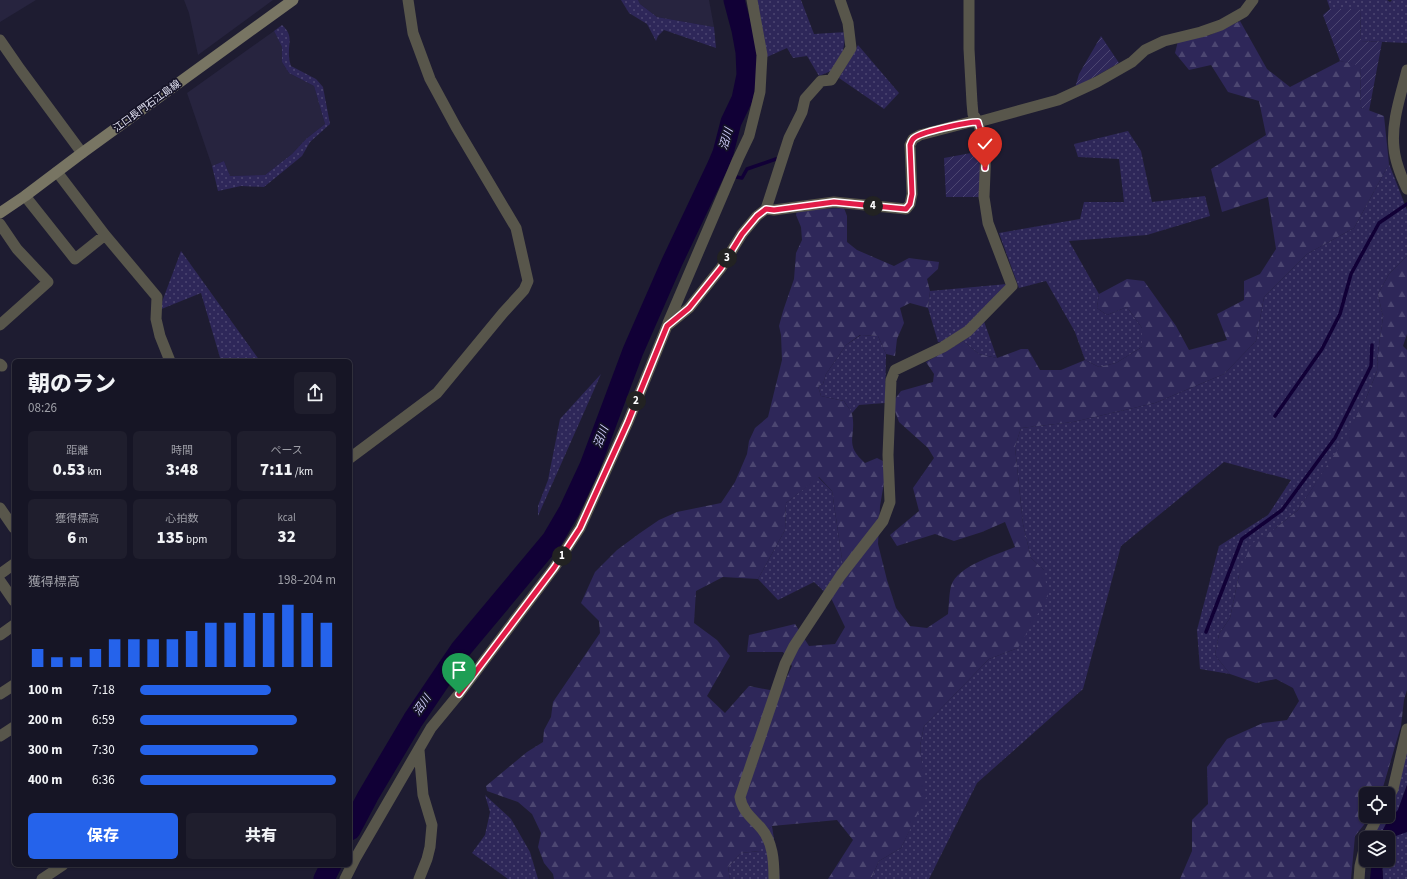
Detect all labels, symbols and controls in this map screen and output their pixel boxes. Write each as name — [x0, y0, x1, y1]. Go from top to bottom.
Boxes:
street label: 江口長門石江島線 — [111, 77, 183, 135]
water label: 沼川 — [716, 125, 737, 152]
pin — [968, 127, 1002, 168]
icon: check — [974, 133, 996, 155]
pin: 4 — [863, 196, 883, 216]
text: 4 — [870, 198, 876, 213]
pin: 3 — [717, 248, 737, 268]
text: 3 — [724, 250, 730, 265]
text: 朝のラン — [28, 368, 116, 400]
button: share — [294, 372, 336, 414]
pin: 2 — [626, 391, 646, 411]
text: 2 — [633, 393, 639, 408]
text: 08:26 — [28, 399, 57, 417]
water label: 沼川 — [590, 423, 612, 450]
text: 距離 — [66, 443, 88, 458]
text: 時間 — [171, 443, 193, 458]
text: ペース — [270, 443, 303, 458]
text: 0.53 — [53, 458, 85, 482]
text: 3:48 — [166, 458, 198, 482]
text: 7:11 — [260, 458, 293, 482]
text: km — [85, 464, 102, 479]
text: /km — [293, 464, 313, 479]
text: kcal — [277, 510, 296, 525]
text: 獲得標高 — [55, 511, 99, 526]
text: 心拍数 — [165, 511, 198, 526]
text: 32 — [278, 525, 296, 549]
text: 6 — [67, 526, 76, 550]
text: 135 — [157, 526, 184, 550]
text: m — [76, 532, 88, 547]
text: bpm — [184, 532, 207, 547]
pin: 1 — [552, 546, 572, 566]
text: 1 — [559, 548, 565, 563]
text: 198–204 m — [278, 571, 336, 589]
text: 獲得標高 — [28, 573, 80, 591]
pin — [442, 653, 476, 694]
icon: arrive — [448, 659, 470, 681]
text: 100 m — [28, 681, 62, 699]
text: 7:18 — [92, 681, 115, 699]
water label: 沼川 — [410, 691, 435, 718]
text: 200 m — [28, 711, 62, 729]
text: 6:59 — [92, 711, 115, 729]
text: 300 m — [28, 741, 62, 759]
text: 7:30 — [92, 741, 115, 759]
text: 400 m — [28, 771, 62, 789]
text: 6:36 — [92, 771, 115, 789]
map controls — [1359, 787, 1395, 867]
button: locate — [1359, 787, 1395, 823]
button: 保存 — [28, 813, 178, 859]
button: 共有 — [186, 813, 336, 859]
button: layers — [1359, 831, 1395, 867]

